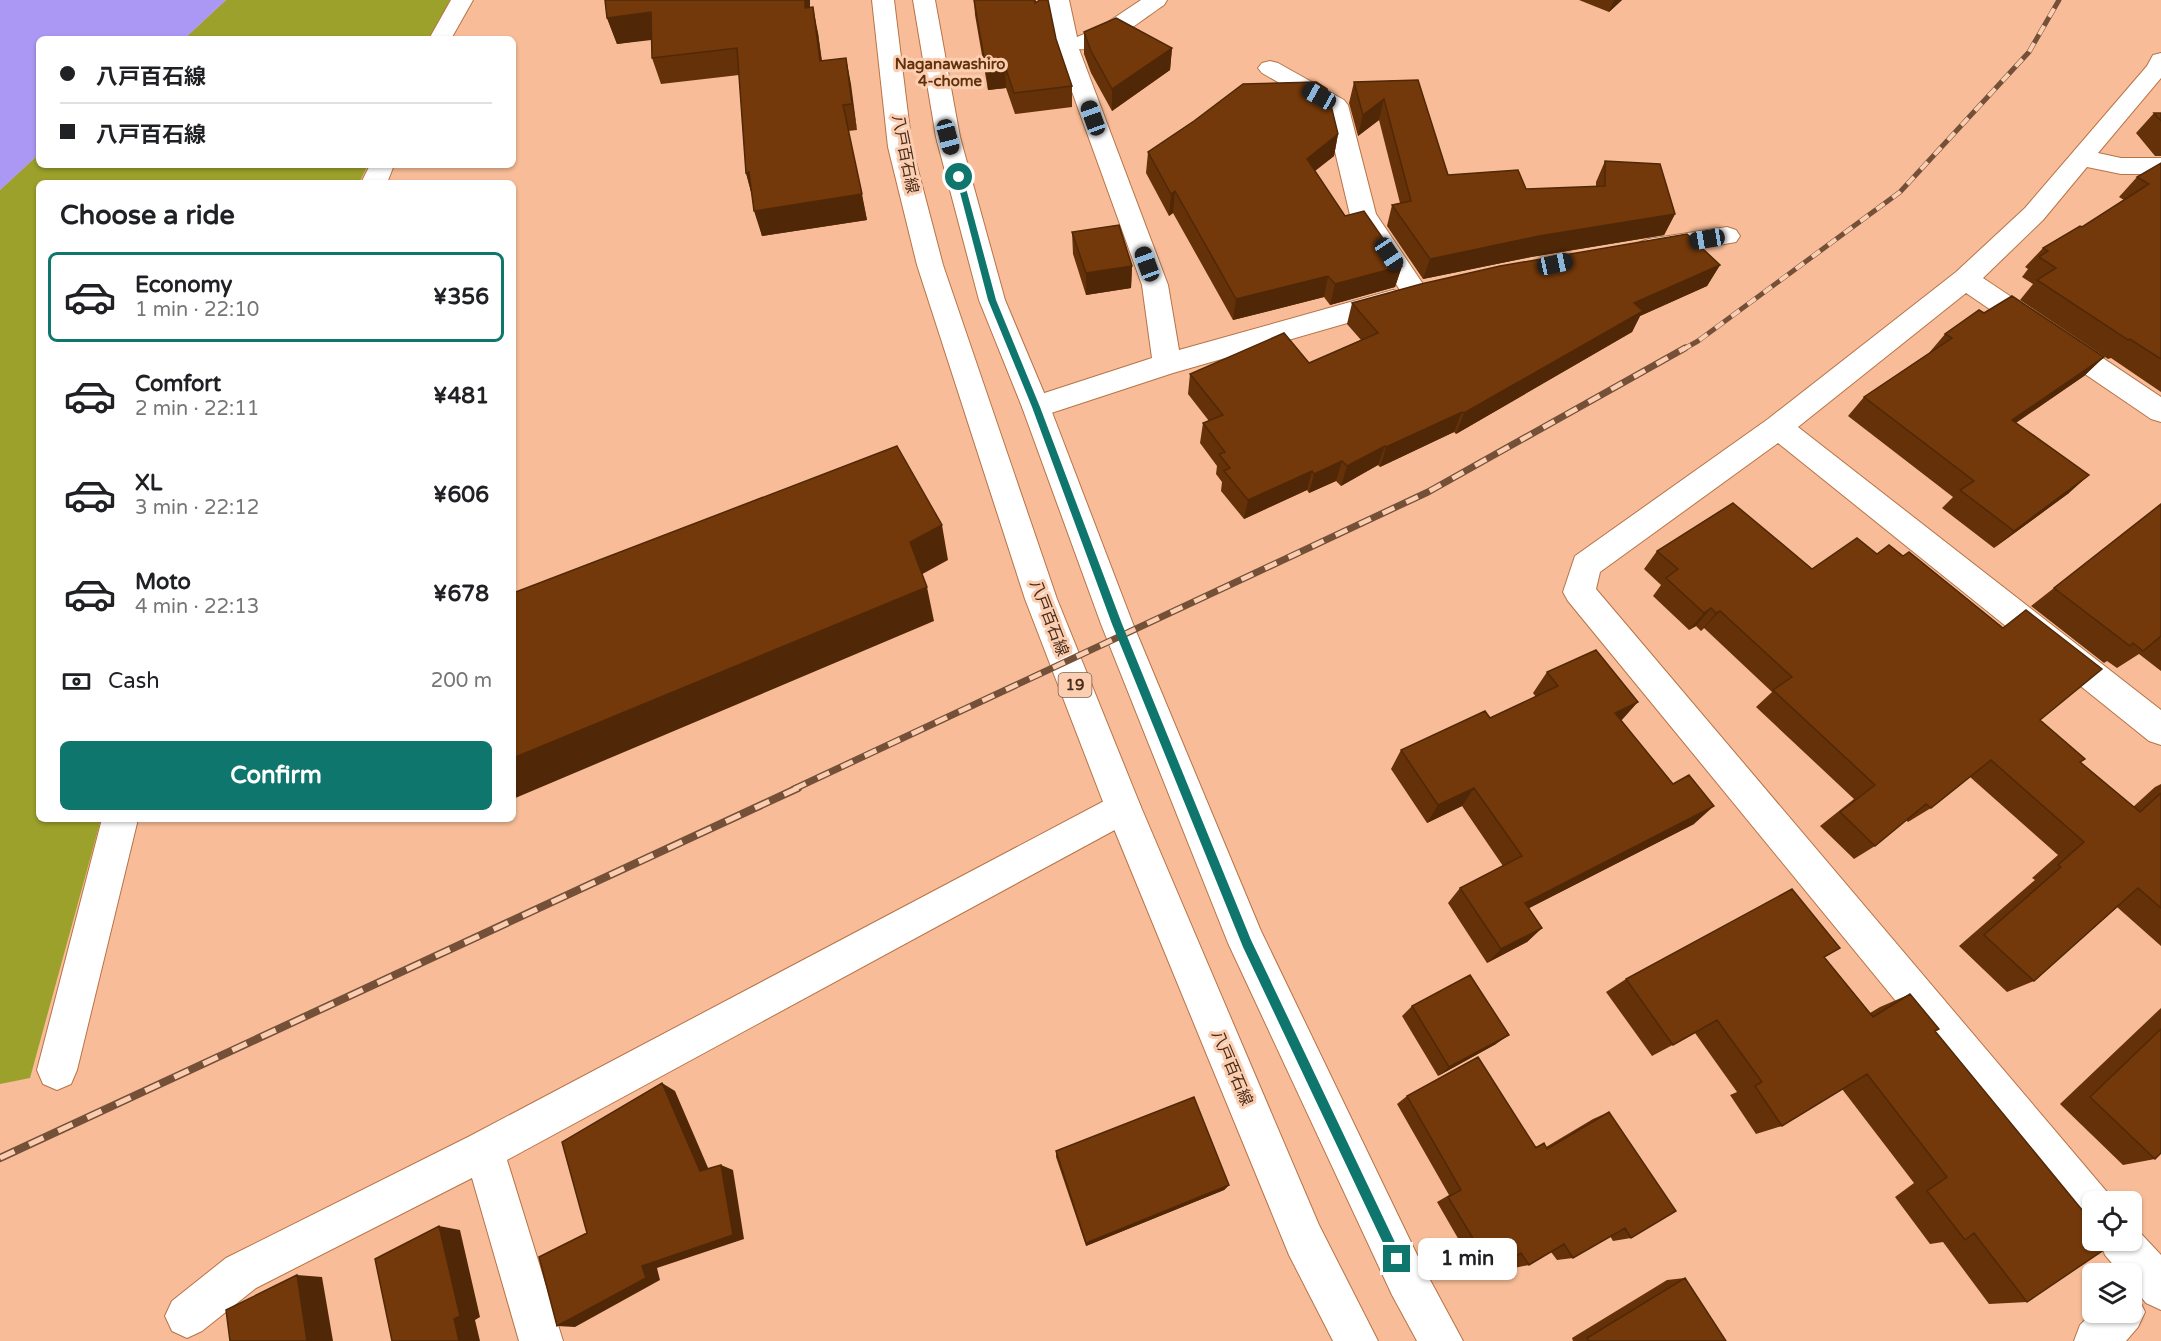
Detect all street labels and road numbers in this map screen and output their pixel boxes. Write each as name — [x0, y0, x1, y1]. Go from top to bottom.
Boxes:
street label: 八戸百石線 — [888, 113, 922, 195]
street label: 八戸百石線 — [1025, 577, 1073, 659]
road number: 19 — [1058, 673, 1092, 697]
street label: 八戸百石線 — [1207, 1027, 1257, 1109]

